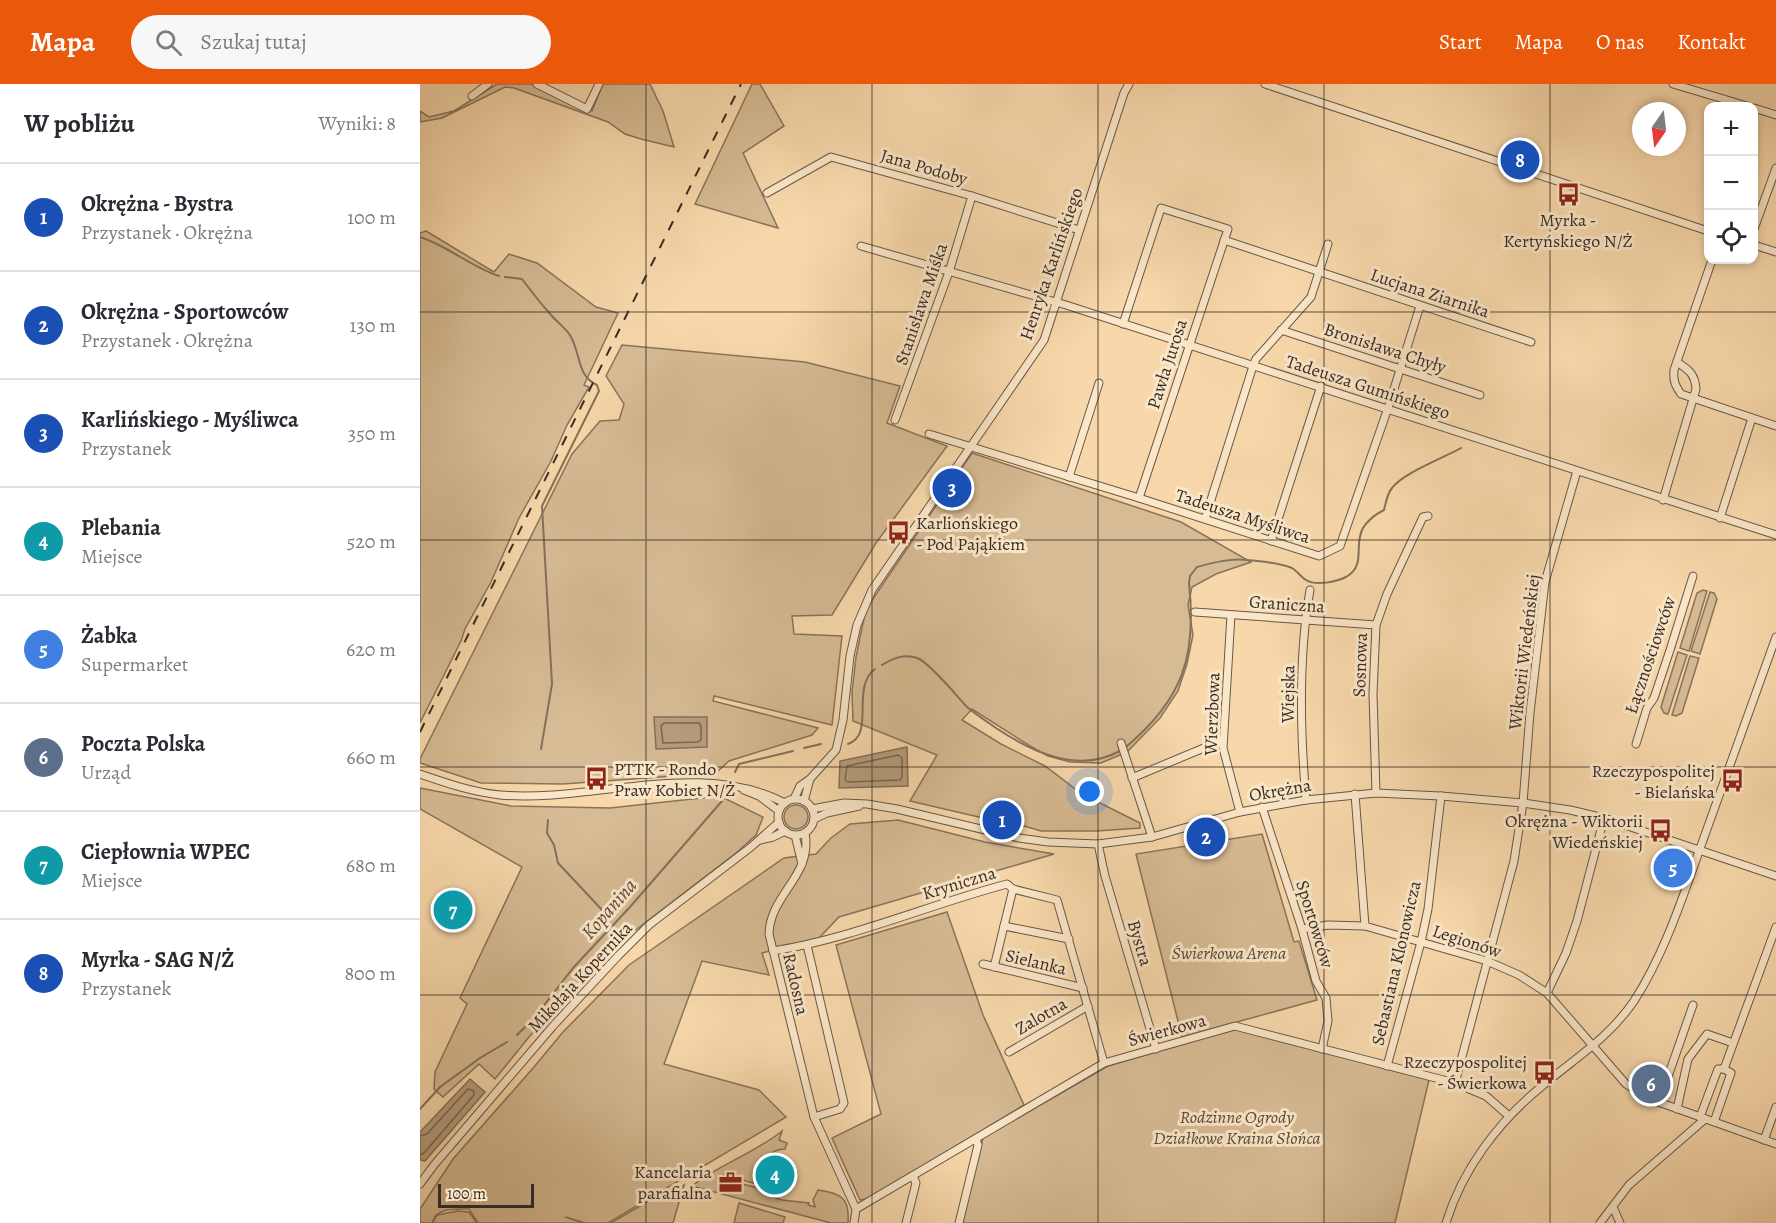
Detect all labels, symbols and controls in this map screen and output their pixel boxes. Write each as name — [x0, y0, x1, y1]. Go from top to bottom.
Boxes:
search box — [131, 15, 551, 69]
text: Mapa — [30, 23, 95, 61]
icon: search — [152, 26, 185, 59]
text: Szukaj tutaj — [200, 27, 307, 57]
text: Start — [1439, 28, 1482, 56]
text: Mapa — [1515, 28, 1563, 56]
text: O nas — [1596, 28, 1644, 56]
text: Kontakt — [1677, 28, 1746, 56]
north arrow — [1632, 102, 1686, 156]
map controls — [1704, 102, 1758, 264]
button: + — [1704, 102, 1758, 156]
text: W pobliżu — [24, 106, 135, 141]
text: Wyniki: 8 — [318, 110, 396, 137]
pin: 8 — [1500, 138, 1540, 182]
street label: Jana Podoby — [878, 143, 971, 191]
button: − — [1704, 156, 1758, 210]
bus stop icon: Myrka - Kertyńskiego N/Ż — [1555, 181, 1581, 207]
street label: Henryka Karlińskiego — [1014, 184, 1088, 344]
text: Okrężna - Bystra — [81, 189, 233, 219]
text: 1 — [40, 204, 47, 231]
text: 100 m — [347, 204, 396, 231]
place label: Myrka - Kertyńskiego N/Ż — [1503, 208, 1633, 253]
button: locate — [1704, 210, 1758, 264]
text: Przystanek · Okrężna — [81, 219, 253, 246]
street label: Stanisława Miśka — [889, 239, 953, 368]
street label: Lucjana Ziarnika — [1367, 262, 1493, 324]
text: Okrężna - Sportowców — [81, 297, 288, 327]
text: 2 — [39, 312, 48, 339]
text: 130 m — [350, 312, 396, 339]
street label: Pawła Jurosa — [1141, 315, 1193, 412]
street label: Bronisława Chyły — [1321, 317, 1450, 379]
text: Przystanek · Okrężna — [81, 327, 253, 354]
street label: Tadeusza Gumińskiego — [1283, 349, 1453, 425]
text: Karlińskiego - Myśliwca — [81, 405, 299, 435]
text: 3 — [39, 420, 48, 447]
text: 350 m — [348, 420, 396, 447]
text: Przystanek — [81, 435, 171, 462]
pin: 3 — [932, 466, 972, 510]
street label: Tadeusza Myśliwca — [1173, 483, 1314, 549]
place label: Karliońskiego - Pod Pająkiem — [916, 511, 1025, 556]
text: Plebania — [81, 513, 161, 543]
bus stop icon: Karliońskiego - Pod Pająkiem — [885, 520, 911, 546]
text: 4 — [39, 528, 48, 555]
text: 520 m — [347, 528, 396, 555]
text: Miejsce — [81, 543, 143, 570]
street label: Wiktorii Wiedeńskiej — [1502, 573, 1545, 732]
street label: Graniczna — [1248, 589, 1326, 619]
street label: Łącznościowców — [1619, 593, 1681, 717]
text: Żabka — [81, 621, 137, 651]
street label: Sosnowa — [1347, 632, 1373, 698]
text: 5 — [39, 636, 48, 663]
text: 620 m — [346, 636, 396, 663]
text: Supermarket — [81, 651, 188, 678]
street label: Wiejska — [1275, 664, 1301, 724]
street label: Wierzbowa — [1199, 672, 1225, 757]
text: Poczta Polska — [81, 729, 205, 759]
text: 6 — [39, 744, 48, 771]
text: 660 m — [346, 744, 396, 771]
place label: PTTK - Rondo Praw Kobiet N/Ż — [614, 757, 735, 802]
text: Urząd — [81, 759, 131, 786]
place label: Rzeczypospolitej - Bielańska — [1592, 759, 1716, 804]
bus stop icon: PTTK - Rondo Praw Kobiet N/Ż — [583, 766, 609, 792]
bus stop icon: Rzeczypospolitej - Bielańska — [1720, 768, 1746, 794]
street label: Okrężna — [1247, 773, 1314, 807]
your location — [1075, 777, 1104, 806]
pin: 1 — [982, 798, 1022, 842]
place label: Okrężna - Wiktorii Wiedeńskiej — [1505, 809, 1643, 854]
pin: 2 — [1186, 814, 1226, 860]
bus stop icon: Okrężna - Wiktorii Wiedeńskiej — [1648, 818, 1674, 844]
text: Ciepłownia WPEC — [81, 837, 250, 867]
pin: 5 — [1654, 846, 1692, 890]
text: 7 — [39, 852, 48, 879]
text: 680 m — [346, 852, 396, 879]
street label: Kryniczna — [919, 860, 999, 906]
text: Miejsce — [81, 867, 143, 894]
water label: Kopanina — [575, 873, 643, 945]
street label: Sportowców — [1290, 877, 1340, 971]
street label: Sebastiana Klonowicza — [1365, 878, 1427, 1048]
pin: 7 — [434, 888, 472, 932]
street label: Mikołaja Kopernika — [522, 916, 638, 1038]
street label: Bystra — [1122, 917, 1159, 970]
street label: Legionów — [1429, 919, 1505, 964]
park label: Świerkowa Arena — [1172, 941, 1286, 965]
street label: Sielanka — [1003, 943, 1070, 981]
text: Myrka - SAG N/Ż — [81, 945, 234, 975]
street label: Radosna — [777, 951, 815, 1018]
text: 8 — [39, 960, 48, 987]
text: 800 m — [344, 960, 396, 987]
text: Przystanek — [81, 975, 171, 1002]
street label: Zalotna — [1011, 991, 1072, 1040]
street label: Świerkowa — [1125, 1008, 1209, 1052]
place label: Rzeczypospolitej - Świerkowa — [1404, 1050, 1528, 1095]
bus stop icon: Rzeczypospolitej - Świerkowa — [1532, 1059, 1558, 1085]
pin: 6 — [1632, 1062, 1670, 1106]
park label: Rodzinne Ogrody Działkowe Kraina Słońca — [1153, 1105, 1321, 1150]
pin: 4 — [756, 1152, 794, 1198]
place label: Kancelaria parafialna — [634, 1160, 713, 1205]
office icon: Kancelaria parafialna — [717, 1169, 743, 1195]
scale bar — [438, 1181, 534, 1208]
text: 100 m — [447, 1183, 486, 1205]

